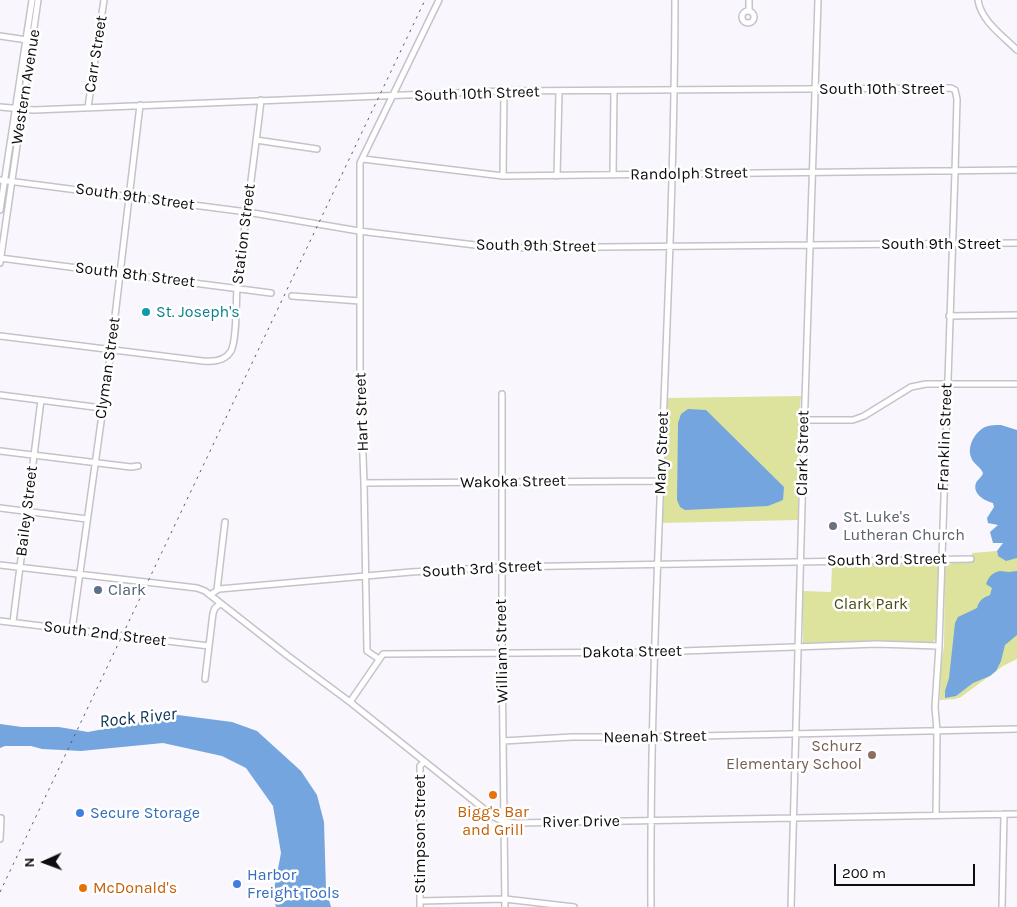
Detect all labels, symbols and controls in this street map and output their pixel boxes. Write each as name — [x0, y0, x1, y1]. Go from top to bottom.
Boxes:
street label: Carr Street — [80, 14, 112, 94]
street label: Western Avenue — [7, 28, 45, 146]
street label: South 10th Street — [819, 79, 945, 99]
street label: South 10th Street — [414, 82, 540, 106]
street label: Randolph Street — [630, 163, 748, 185]
street label: South 9th Street — [74, 179, 196, 215]
street label: Station Street — [228, 183, 260, 285]
street label: South 9th Street — [881, 234, 1001, 254]
street label: South 9th Street — [476, 235, 596, 257]
street label: South 8th Street — [74, 258, 196, 292]
place label: St. Joseph's — [156, 302, 240, 322]
marker: St. Joseph's — [140, 306, 152, 318]
street label: Clyman Street — [91, 316, 125, 420]
street label: Hart Street — [351, 372, 373, 452]
street label: Franklin Street — [934, 383, 956, 491]
street label: Clark Street — [793, 410, 813, 496]
street label: Mary Street — [651, 411, 673, 495]
street label: Bailey Street — [12, 464, 42, 558]
street label: Wakoka Street — [460, 471, 566, 493]
place label: St. Luke's Lutheran Church — [843, 507, 965, 545]
marker: St. Luke's Lutheran Church — [827, 520, 839, 532]
street label: South 3rd Street — [827, 549, 947, 571]
street label: South 3rd Street — [422, 556, 542, 582]
place label: Clark — [108, 580, 146, 600]
marker: Clark — [92, 584, 104, 596]
park label: Clark Park — [834, 594, 908, 614]
street label: William Street — [491, 599, 513, 703]
street label: South 2nd Street — [42, 617, 168, 651]
street label: Dakota Street — [582, 642, 682, 662]
water label: Rock River — [98, 703, 178, 733]
street label: Neenah Street — [603, 727, 707, 747]
place label: Schurz Elementary School — [726, 736, 862, 774]
marker: Schurz Elementary School — [866, 749, 878, 761]
street label: Stimpson Street — [410, 774, 430, 894]
marker: Bigg's Bar and Grill — [487, 789, 499, 801]
place label: Bigg's Bar and Grill — [457, 802, 529, 840]
place label: Secure Storage — [90, 803, 200, 823]
marker: Secure Storage — [74, 807, 86, 819]
street label: River Drive — [542, 812, 620, 832]
north arrow — [20, 837, 70, 887]
scale bar — [837, 854, 978, 886]
text: N — [21, 857, 38, 868]
text: 200 m — [842, 864, 886, 882]
place label: Harbor Freight Tools — [247, 865, 340, 903]
place label: McDonald's — [93, 878, 177, 898]
marker: Harbor Freight Tools — [231, 878, 243, 890]
marker: McDonald's — [77, 882, 89, 894]

